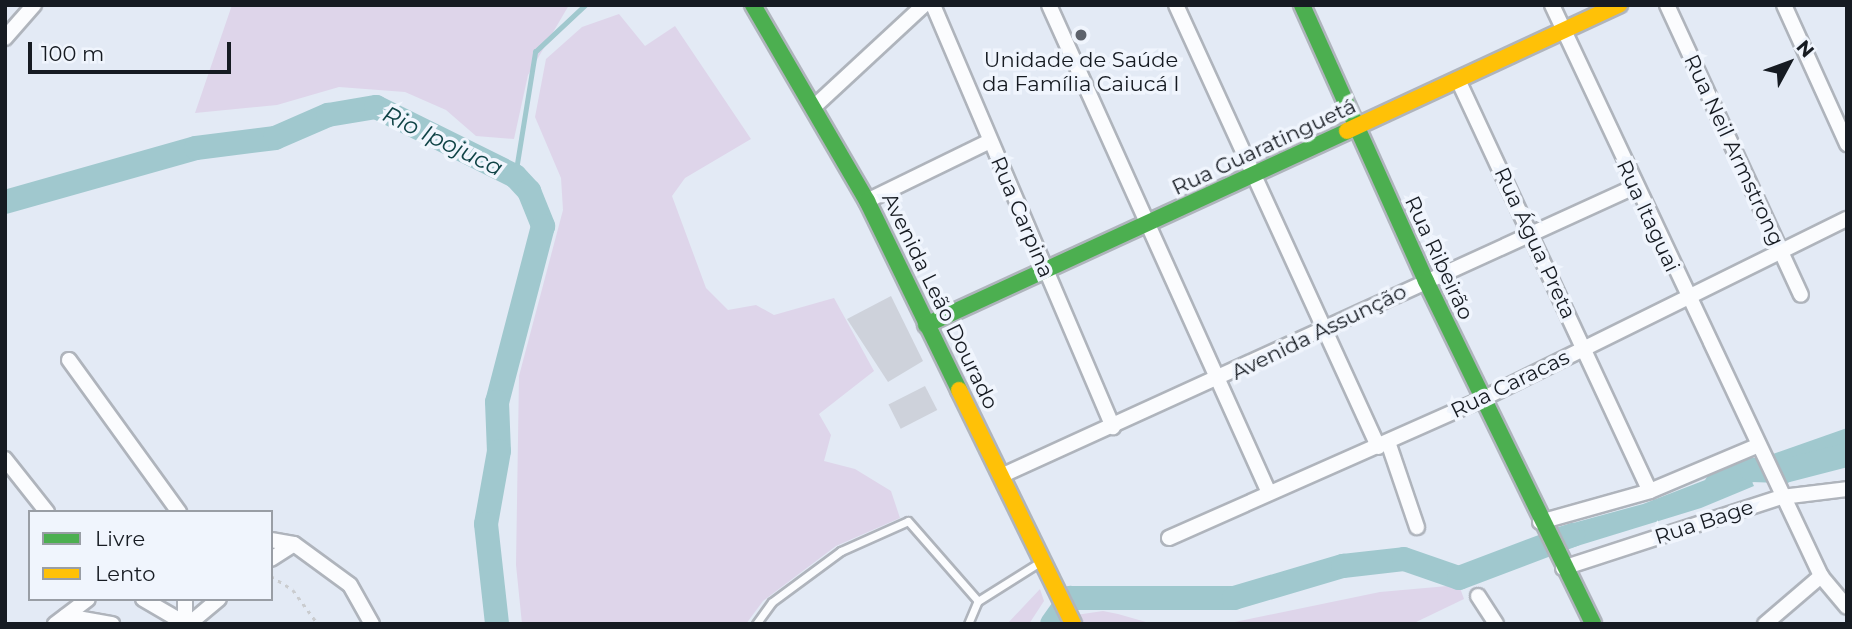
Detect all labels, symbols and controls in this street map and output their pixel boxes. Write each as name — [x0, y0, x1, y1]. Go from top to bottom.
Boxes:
marker: Unidade de Saúde da Família Caiucá I — [1071, 25, 1091, 45]
scale bar — [32, 28, 234, 72]
north arrow — [1754, 28, 1824, 98]
text: N — [1792, 36, 1819, 62]
text: 100 m — [41, 41, 104, 66]
place label: Unidade de Saúde da Família Caiucá I — [982, 47, 1180, 97]
street label: Rua Neil Armstrong — [1679, 50, 1789, 250]
street label: Rua Guaratinguetá — [1168, 93, 1360, 201]
water label: Rio Ipojuca — [378, 100, 508, 182]
street label: Rua Carpina — [985, 153, 1059, 281]
street label: Rua Itaguai — [1611, 156, 1685, 276]
street label: Rua Água Preta — [1489, 163, 1581, 323]
street label: Avenida Leão Dourado — [877, 189, 1003, 413]
street label: Rua Ribeirão — [1399, 192, 1479, 324]
street label: Avenida Assunção — [1227, 279, 1411, 385]
street label: Rua Caracas — [1447, 344, 1573, 424]
street label: Rua Bage — [1651, 494, 1757, 550]
legend — [28, 510, 273, 601]
text: Livre — [95, 526, 145, 551]
text: Lento — [95, 561, 155, 586]

